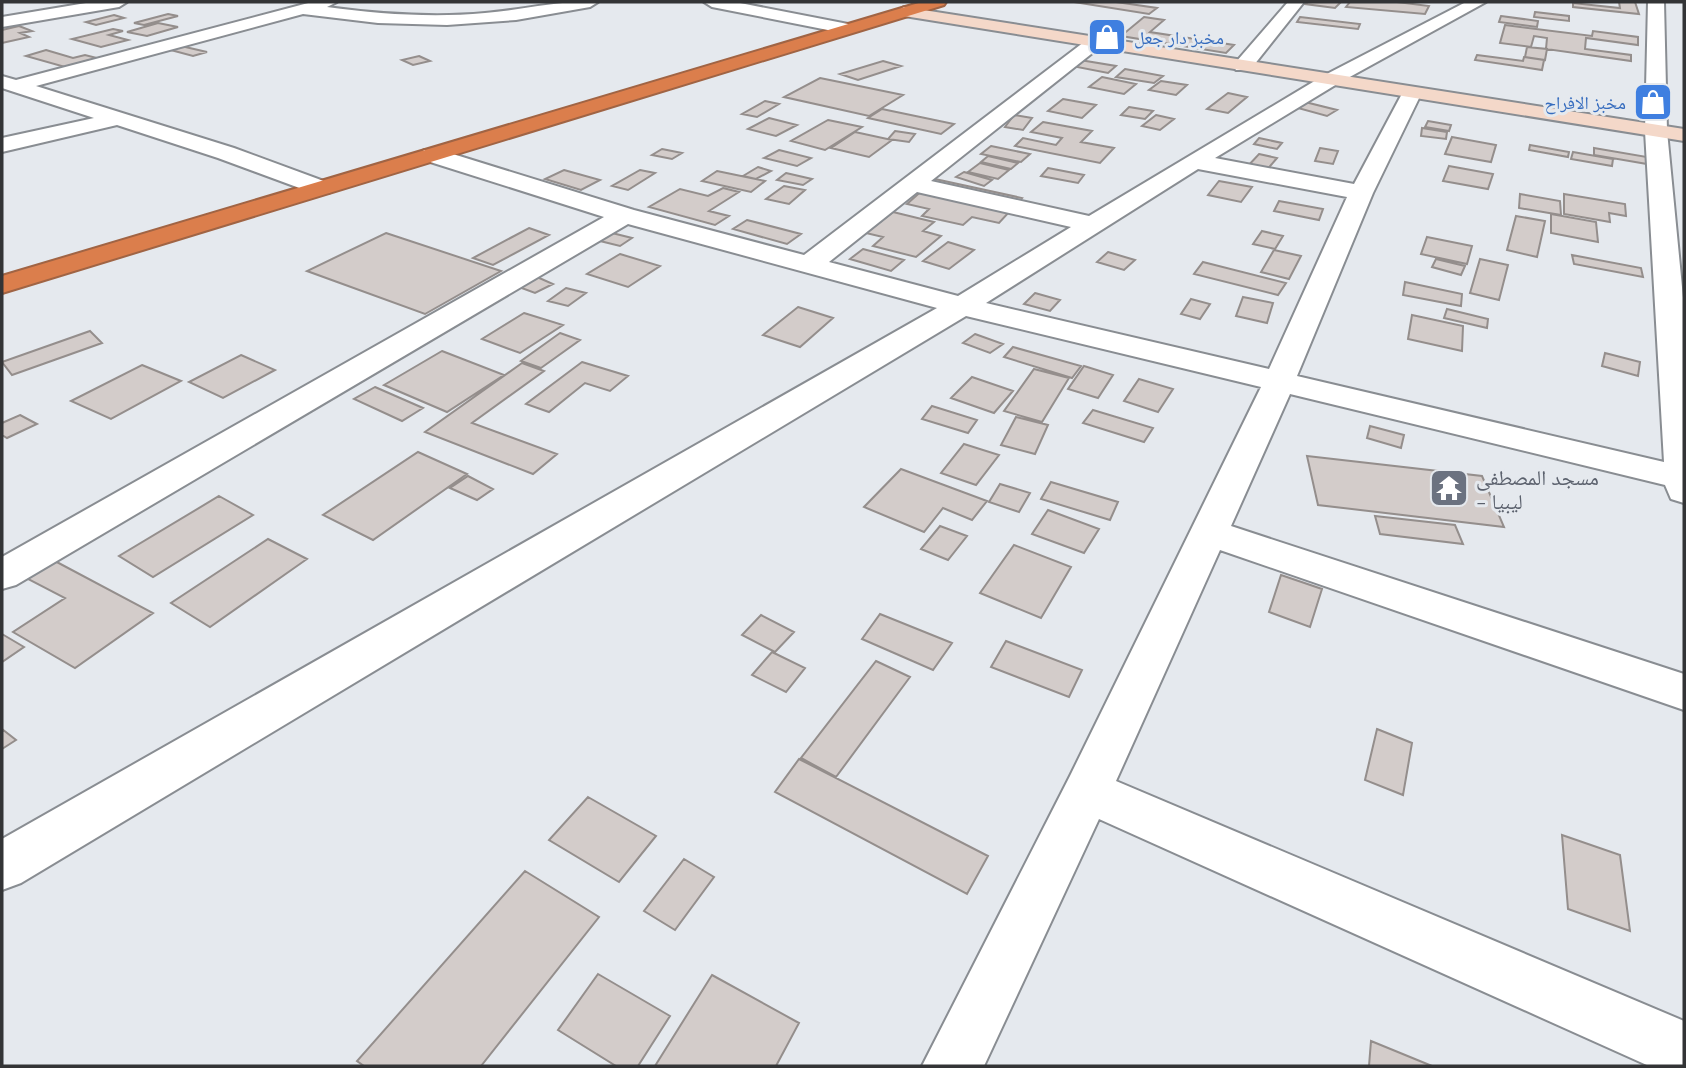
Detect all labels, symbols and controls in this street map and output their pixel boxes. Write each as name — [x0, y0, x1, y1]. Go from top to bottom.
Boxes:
shop icon: مخبز دار جعل — [1086, 16, 1128, 58]
place label: مخبز دار جعل — [1134, 25, 1224, 49]
shop icon: مخبز الافراح — [1632, 81, 1674, 123]
place label: مخبز الافراح — [1545, 90, 1626, 115]
place label: مسجد المصطفى - ليبيا — [1476, 462, 1599, 514]
temple icon: مسجد المصطفى - ليبيا — [1428, 467, 1470, 509]

